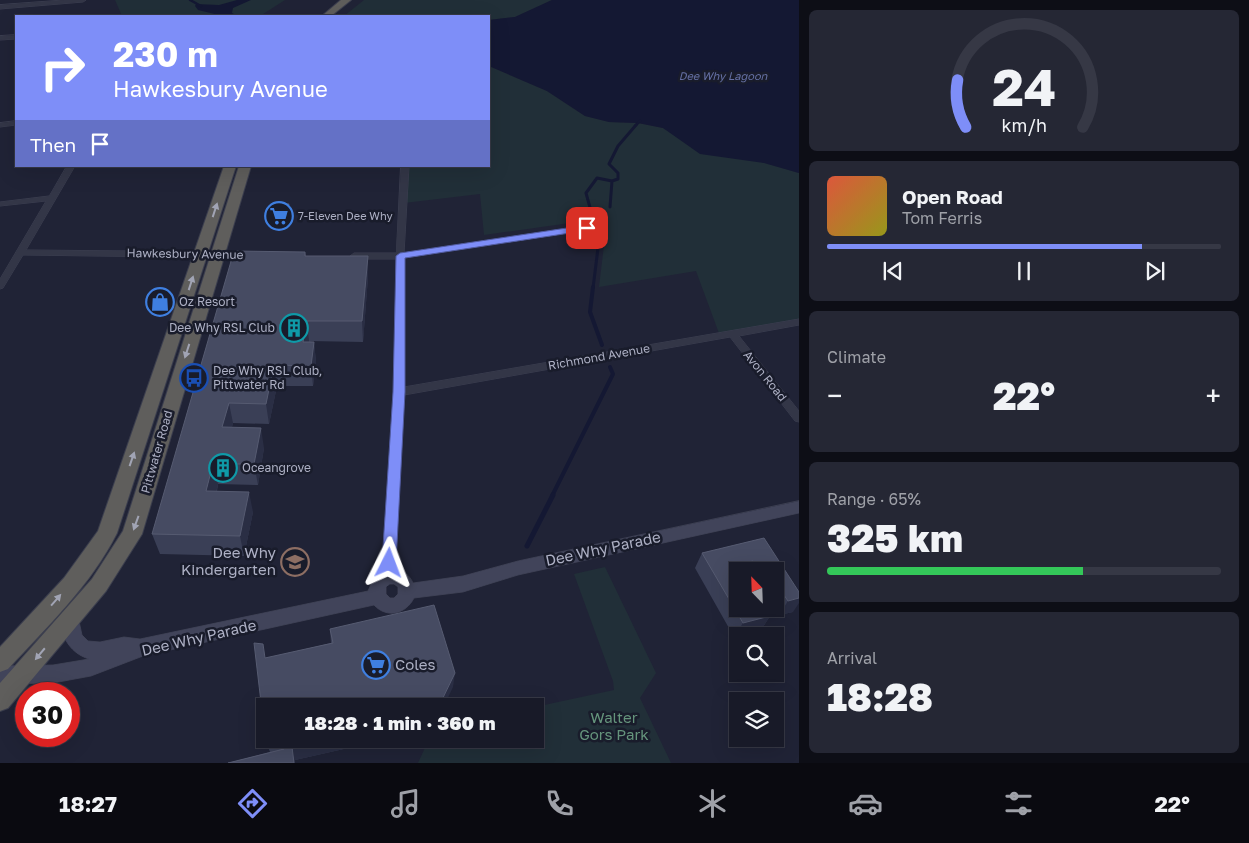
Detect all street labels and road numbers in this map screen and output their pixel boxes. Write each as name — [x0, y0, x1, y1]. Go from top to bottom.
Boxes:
street label: Hawkesbury Avenue — [126, 245, 244, 262]
street label: Richmond Avenue — [547, 340, 651, 373]
street label: Avon Road — [740, 347, 790, 404]
street label: Pittwater Road — [138, 409, 176, 495]
street label: Dee Why Parade — [544, 527, 662, 569]
street label: Dee Why Parade — [140, 615, 258, 659]

